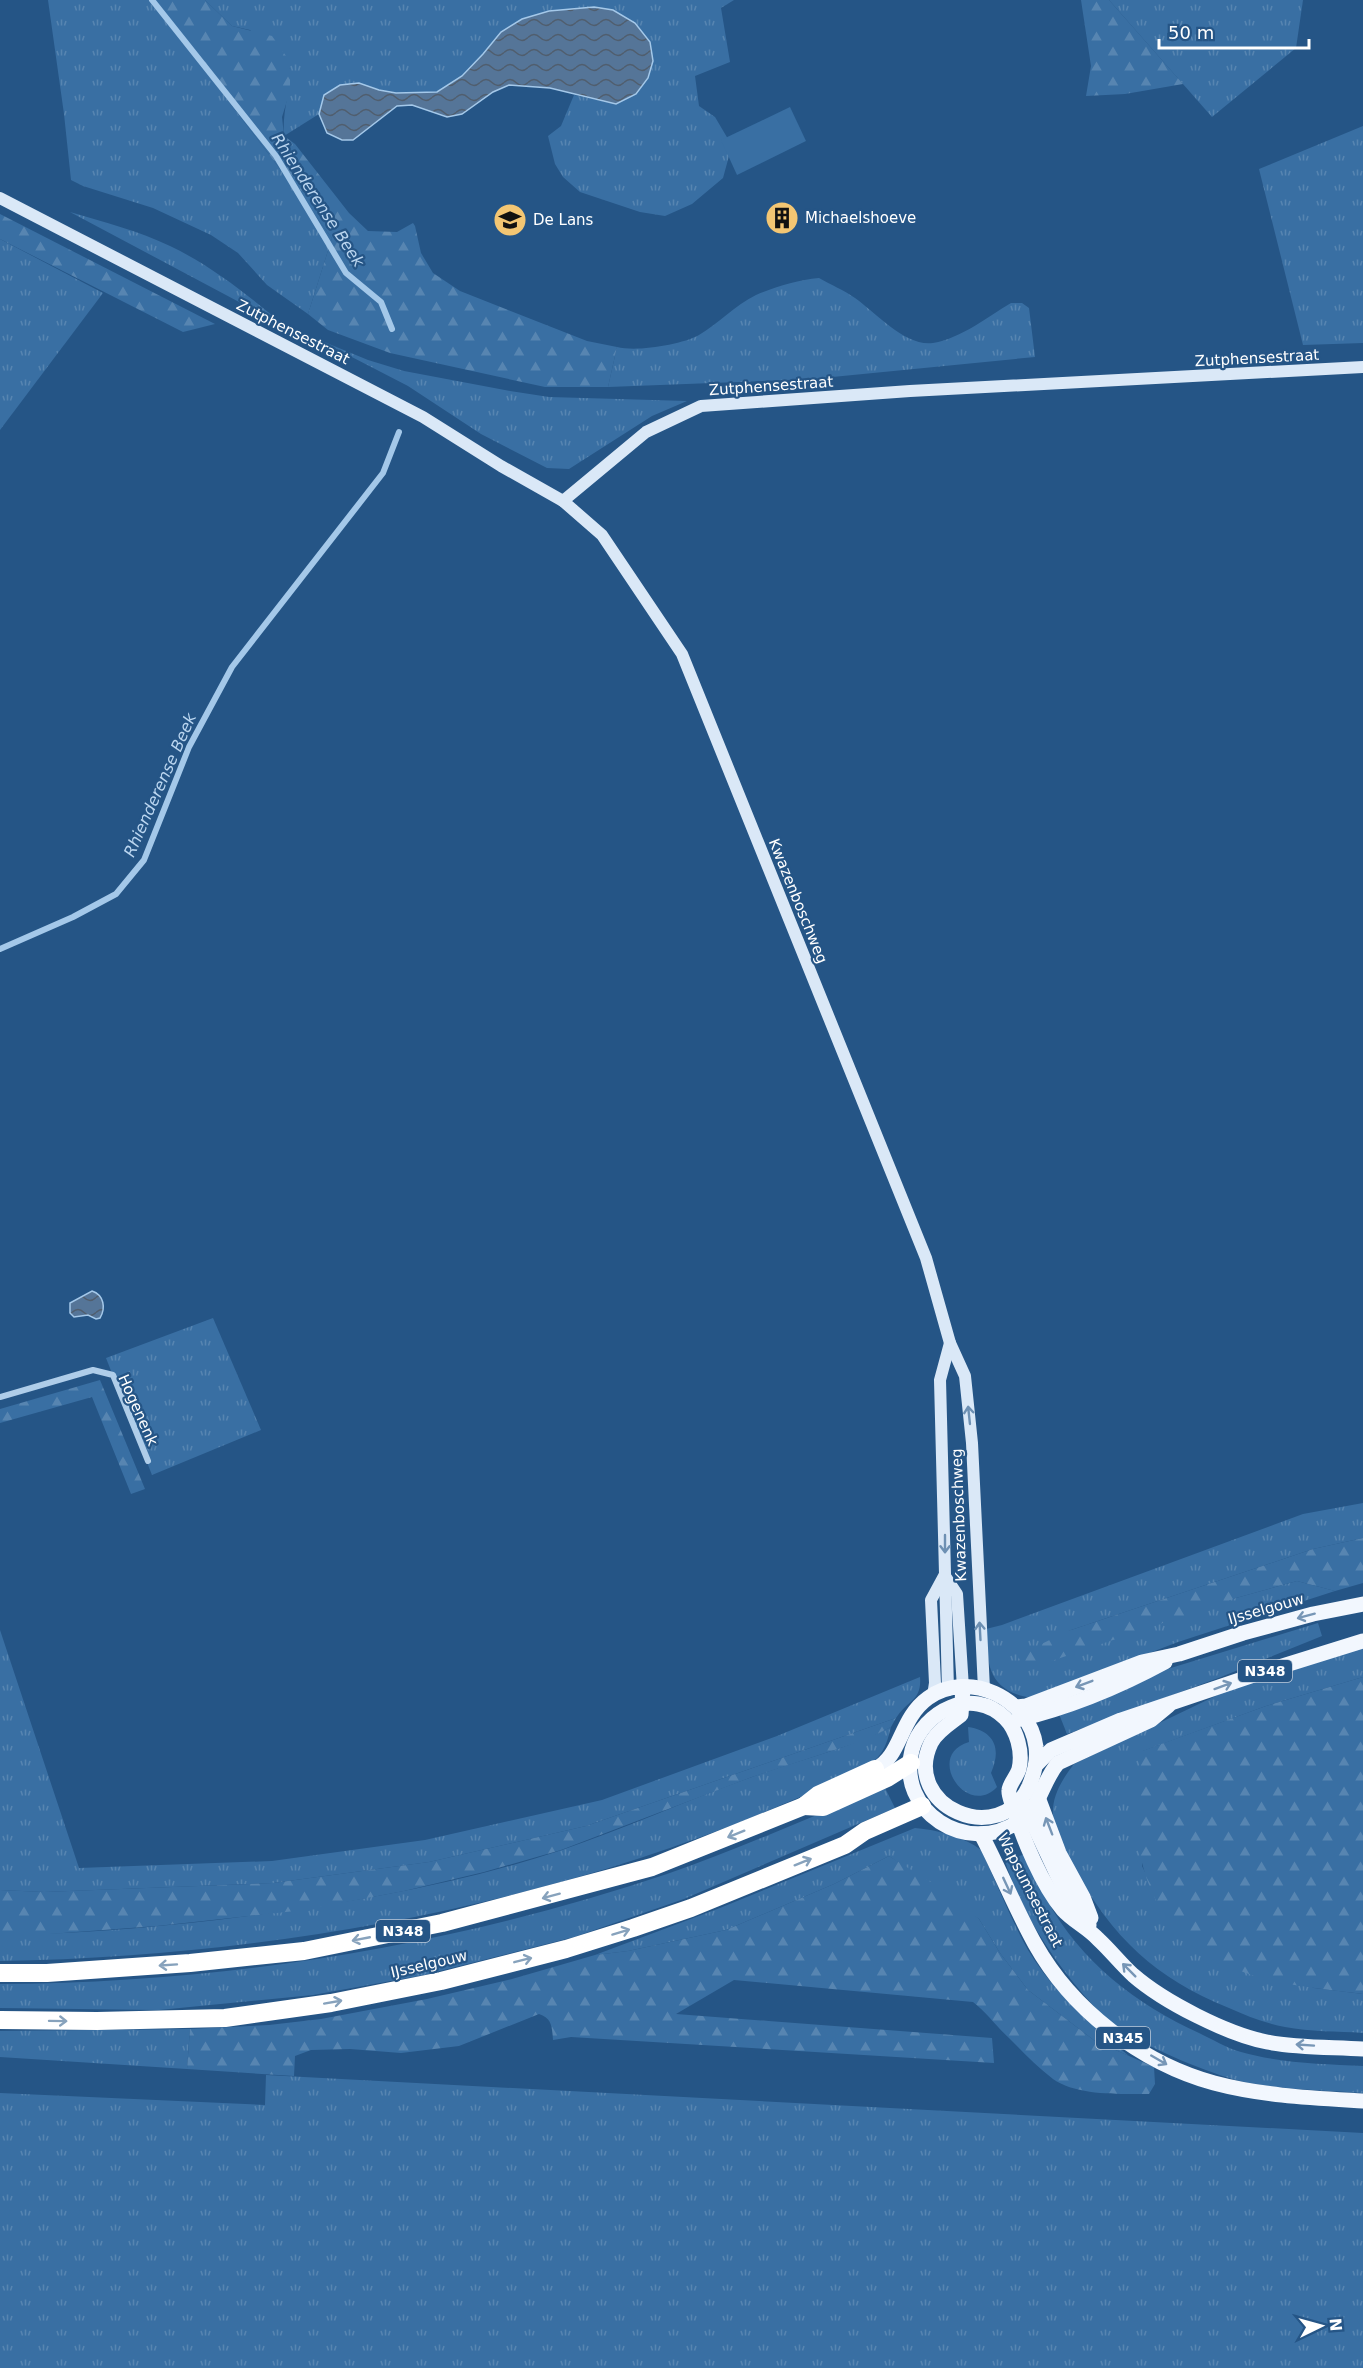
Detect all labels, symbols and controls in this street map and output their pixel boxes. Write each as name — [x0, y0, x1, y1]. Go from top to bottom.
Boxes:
scale bar — [1159, 12, 1309, 50]
text: 50 m — [1168, 22, 1214, 43]
water label: Rhienderense Beek — [268, 130, 369, 271]
building icon: Michaelshoeve — [764, 200, 800, 236]
school or university icon: De Lans — [492, 202, 528, 238]
place label: Michaelshoeve — [805, 209, 916, 227]
place label: De Lans — [533, 211, 594, 229]
street label: Zutphensestraat — [233, 296, 353, 368]
street label: Zutphensestraat — [1194, 346, 1320, 370]
street label: Zutphensestraat — [708, 373, 834, 399]
water label: Rhienderense Beek — [120, 709, 201, 860]
street label: Kwazenboschweg — [765, 836, 831, 966]
street label: Hogenenk — [114, 1372, 162, 1449]
one-way arrow — [963, 1406, 974, 1426]
street label: Kwazenboschweg — [948, 1448, 970, 1582]
one-way arrow — [939, 1534, 951, 1554]
street label: IJsselgouw — [1226, 1590, 1306, 1628]
one-way arrow — [1297, 1611, 1316, 1622]
one-way arrow — [975, 1621, 986, 1641]
road number: N348 — [1238, 1660, 1292, 1682]
one-way arrow — [1075, 1679, 1094, 1690]
one-way arrow — [1214, 1679, 1232, 1690]
one-way arrow — [1043, 1818, 1054, 1836]
one-way arrow — [727, 1829, 746, 1840]
street label: Wapsumsestraat — [993, 1830, 1067, 1950]
one-way arrow — [794, 1856, 812, 1867]
one-way arrow — [1002, 1876, 1014, 1894]
one-way arrow — [542, 1890, 561, 1902]
road number: N348 — [376, 1920, 430, 1942]
one-way arrow — [612, 1926, 631, 1937]
one-way arrow — [352, 1934, 371, 1945]
street label: IJsselgouw — [389, 1946, 469, 1982]
one-way arrow — [513, 1954, 532, 1965]
one-way arrow — [159, 1959, 179, 1970]
one-way arrow — [1121, 1963, 1136, 1977]
one-way arrow — [323, 1997, 342, 2008]
one-way arrow — [48, 2015, 68, 2027]
road number: N345 — [1096, 2027, 1150, 2049]
one-way arrow — [1295, 2039, 1315, 2050]
one-way arrow — [1150, 2055, 1167, 2067]
north arrow — [1291, 2296, 1351, 2356]
text: N — [1325, 2317, 1345, 2332]

